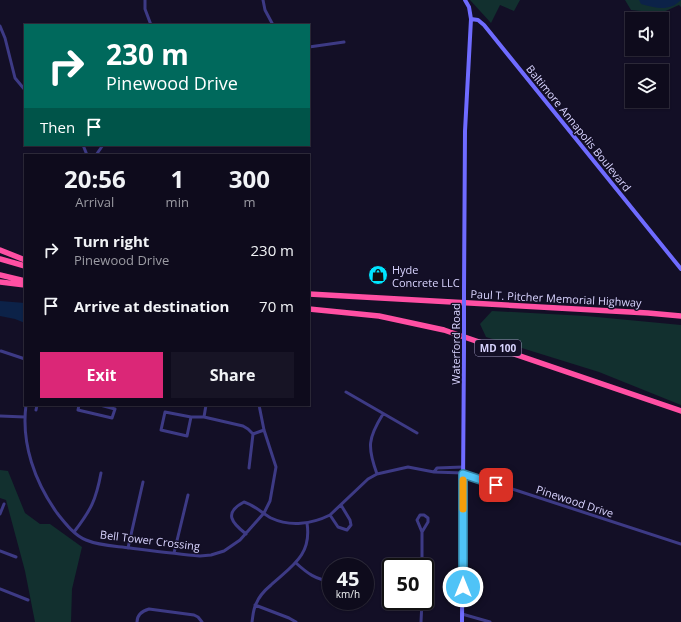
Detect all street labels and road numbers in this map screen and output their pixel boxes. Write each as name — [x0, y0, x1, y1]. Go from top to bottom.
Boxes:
street label: Baltimore Annapolis Boulevard — [523, 62, 635, 194]
street label: Paul T. Pitcher Memorial Highway — [470, 286, 642, 310]
street label: Waterford Road — [448, 303, 463, 385]
road number: MD 100 — [475, 340, 521, 356]
street label: Pinewood Drive — [534, 481, 616, 521]
street label: Bell Tower Crossing — [99, 526, 201, 554]

